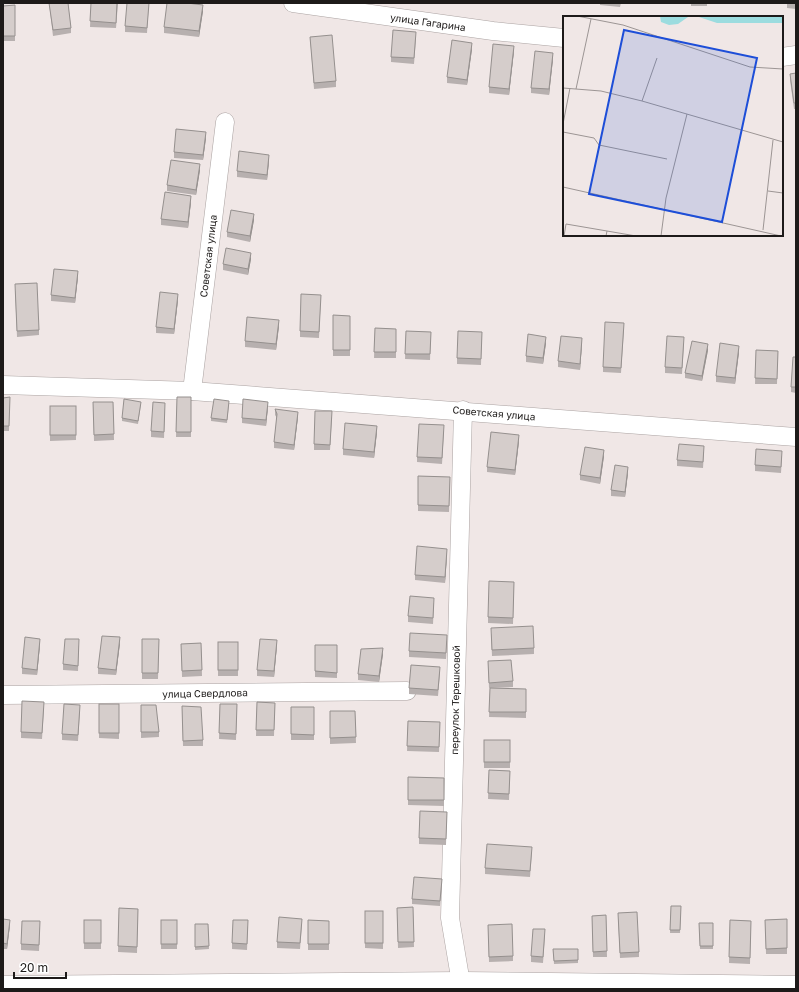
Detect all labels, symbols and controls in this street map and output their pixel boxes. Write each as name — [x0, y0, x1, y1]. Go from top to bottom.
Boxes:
street label: улица Гагарина — [389, 11, 467, 33]
inset map — [563, 16, 783, 236]
street label: Советская улица — [197, 214, 219, 298]
street label: Советская улица — [452, 403, 536, 423]
street label: переулок Терешковой — [448, 645, 462, 755]
street label: улица Свердлова — [162, 686, 248, 700]
scale bar — [14, 954, 66, 980]
text: 20 m — [20, 960, 48, 975]

